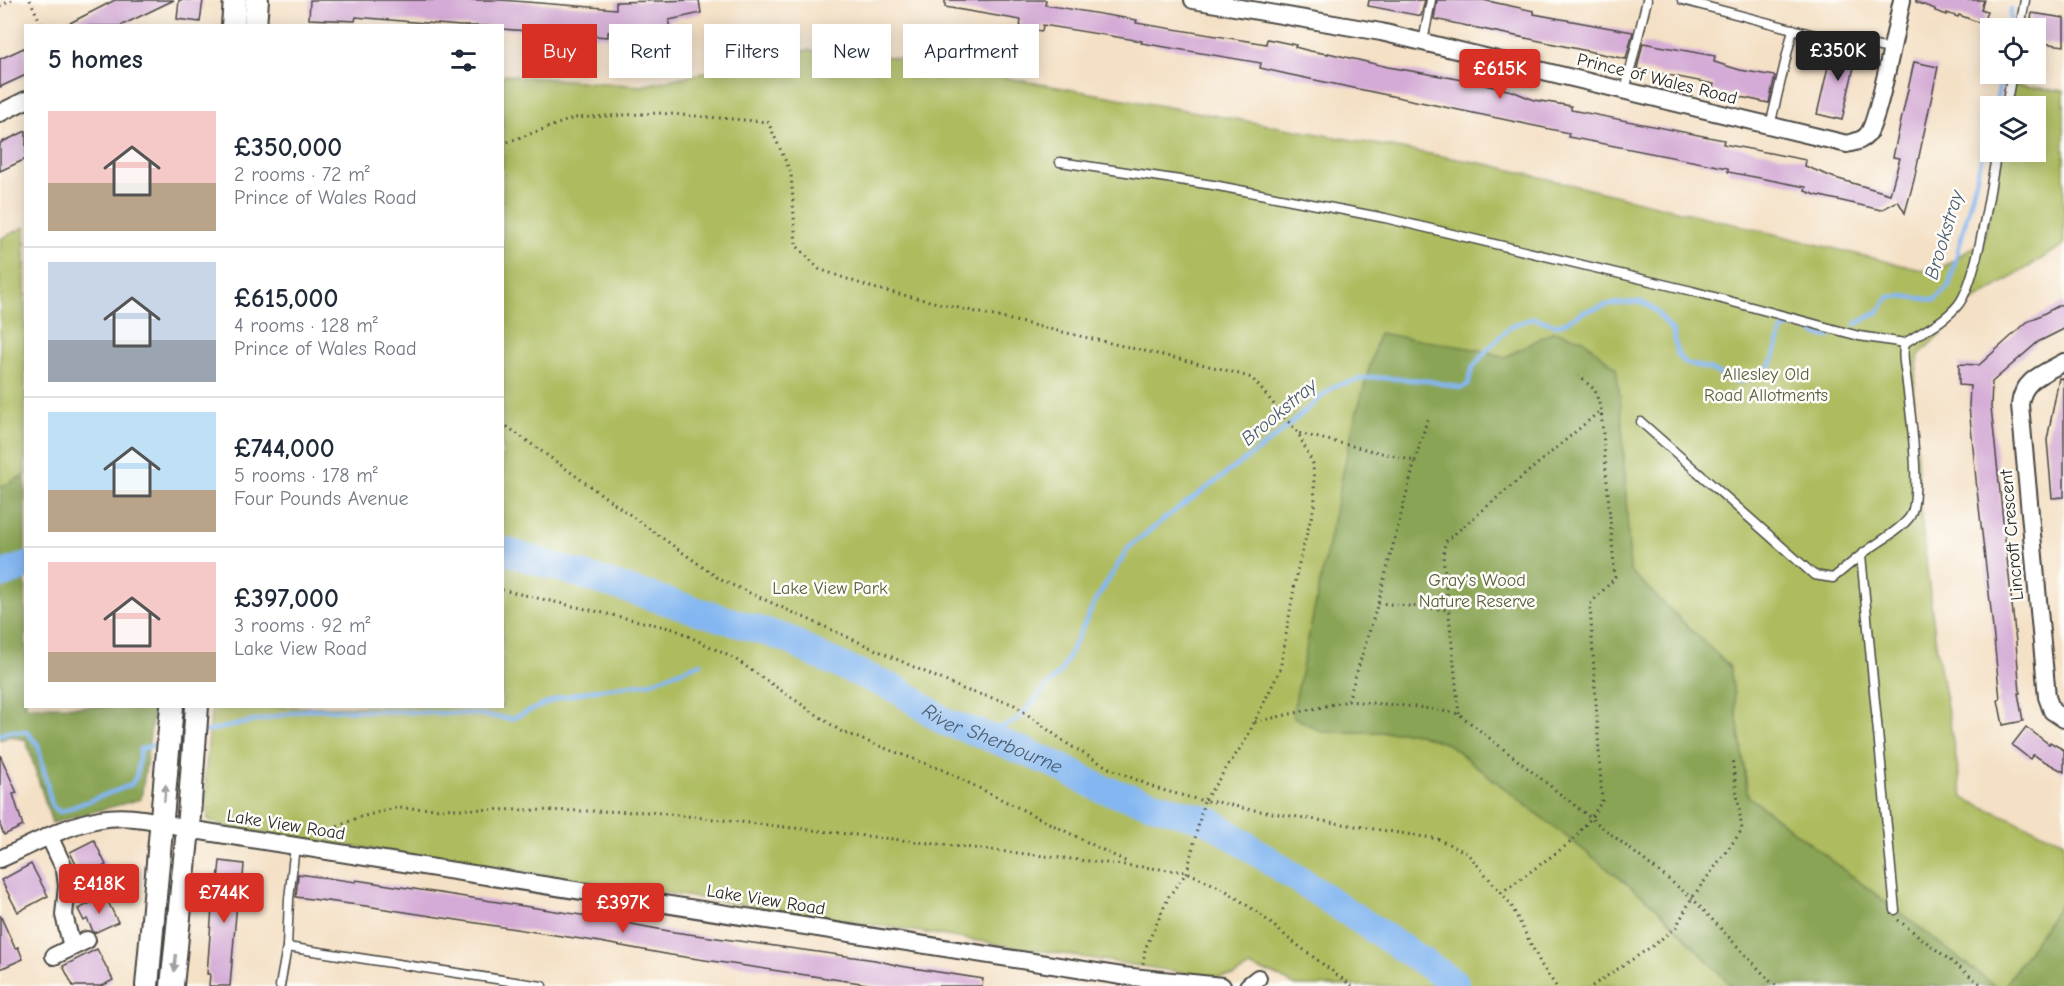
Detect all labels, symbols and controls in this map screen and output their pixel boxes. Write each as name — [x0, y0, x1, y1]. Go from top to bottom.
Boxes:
map controls — [1980, 18, 2046, 162]
button: locate — [1980, 18, 2046, 84]
chip: Buy — [522, 24, 597, 78]
chip: Rent — [609, 24, 692, 78]
chip: Filters — [704, 24, 800, 78]
chip: New — [812, 24, 891, 78]
chip: Apartment — [903, 24, 1039, 78]
pin: £350K — [1796, 31, 1880, 82]
text: £350K — [1810, 39, 1866, 62]
icon: filters — [447, 44, 480, 77]
text: 5 homes — [48, 45, 143, 75]
pin: £615K — [1458, 49, 1542, 100]
street label: Prince of Wales Road — [1575, 49, 1739, 109]
text: £615K — [1473, 57, 1527, 80]
button: layers — [1980, 96, 2046, 162]
text: £350,000 — [234, 133, 342, 163]
icon: home — [96, 135, 168, 207]
text: 2 rooms · 72 m² — [234, 163, 370, 186]
text: Prince of Wales Road — [234, 186, 417, 209]
water label: Brookstray — [1920, 187, 1969, 282]
text: £615,000 — [234, 284, 338, 314]
icon: home — [96, 286, 168, 358]
text: 4 rooms · 128 m² — [234, 314, 378, 337]
text: Prince of Wales Road — [234, 337, 417, 360]
park label: Allesley Old Road Allotments — [1704, 364, 1828, 406]
water label: Brookstray — [1236, 373, 1322, 450]
text: £744,000 — [234, 434, 335, 464]
icon: home — [96, 436, 168, 508]
text: 5 rooms · 178 m² — [234, 464, 378, 487]
street label: Lincroft Crescent — [1996, 468, 2028, 601]
text: Four Pounds Avenue — [234, 487, 409, 510]
park label: Gray's Wood Nature Reserve — [1419, 570, 1535, 612]
park label: Lake View Park — [772, 578, 888, 599]
text: £397,000 — [234, 584, 339, 614]
icon: home — [96, 586, 168, 658]
text: 3 rooms · 92 m² — [234, 614, 371, 637]
text: Lake View Road — [234, 637, 367, 660]
water label: River Sherbourne — [918, 698, 1067, 778]
one-way arrow — [161, 783, 170, 802]
street label: Lake View Road — [225, 805, 347, 845]
pin: £418K — [57, 864, 141, 915]
text: £418K — [73, 872, 125, 895]
pin: £744K — [182, 873, 266, 924]
street label: Lake View Road — [705, 880, 827, 920]
text: £744K — [199, 881, 249, 904]
pin: £397K — [581, 883, 665, 934]
text: £397K — [596, 891, 650, 914]
one-way arrow — [170, 953, 180, 972]

